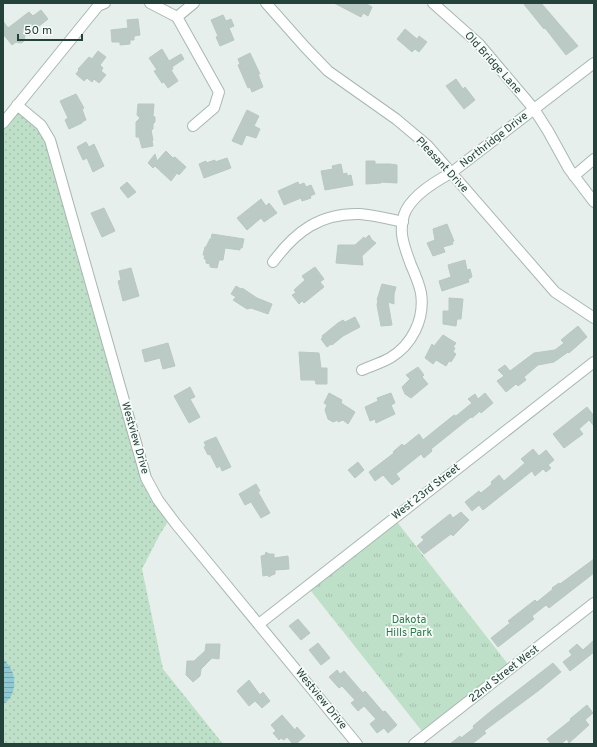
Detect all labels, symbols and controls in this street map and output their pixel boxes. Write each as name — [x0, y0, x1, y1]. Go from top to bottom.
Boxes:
scale bar — [18, 16, 82, 42]
text: 50 m — [24, 23, 52, 39]
street label: Old Bridge Lane — [461, 29, 525, 97]
street label: Northridge Drive — [457, 109, 531, 171]
street label: Pleasant Drive — [413, 134, 471, 196]
street label: Westview Drive — [118, 400, 152, 476]
street label: West 23rd Street — [389, 461, 463, 523]
park label: Dakota Hills Park — [386, 613, 433, 640]
street label: 22nd Street West — [466, 642, 542, 706]
street label: Westview Drive — [292, 666, 350, 732]

